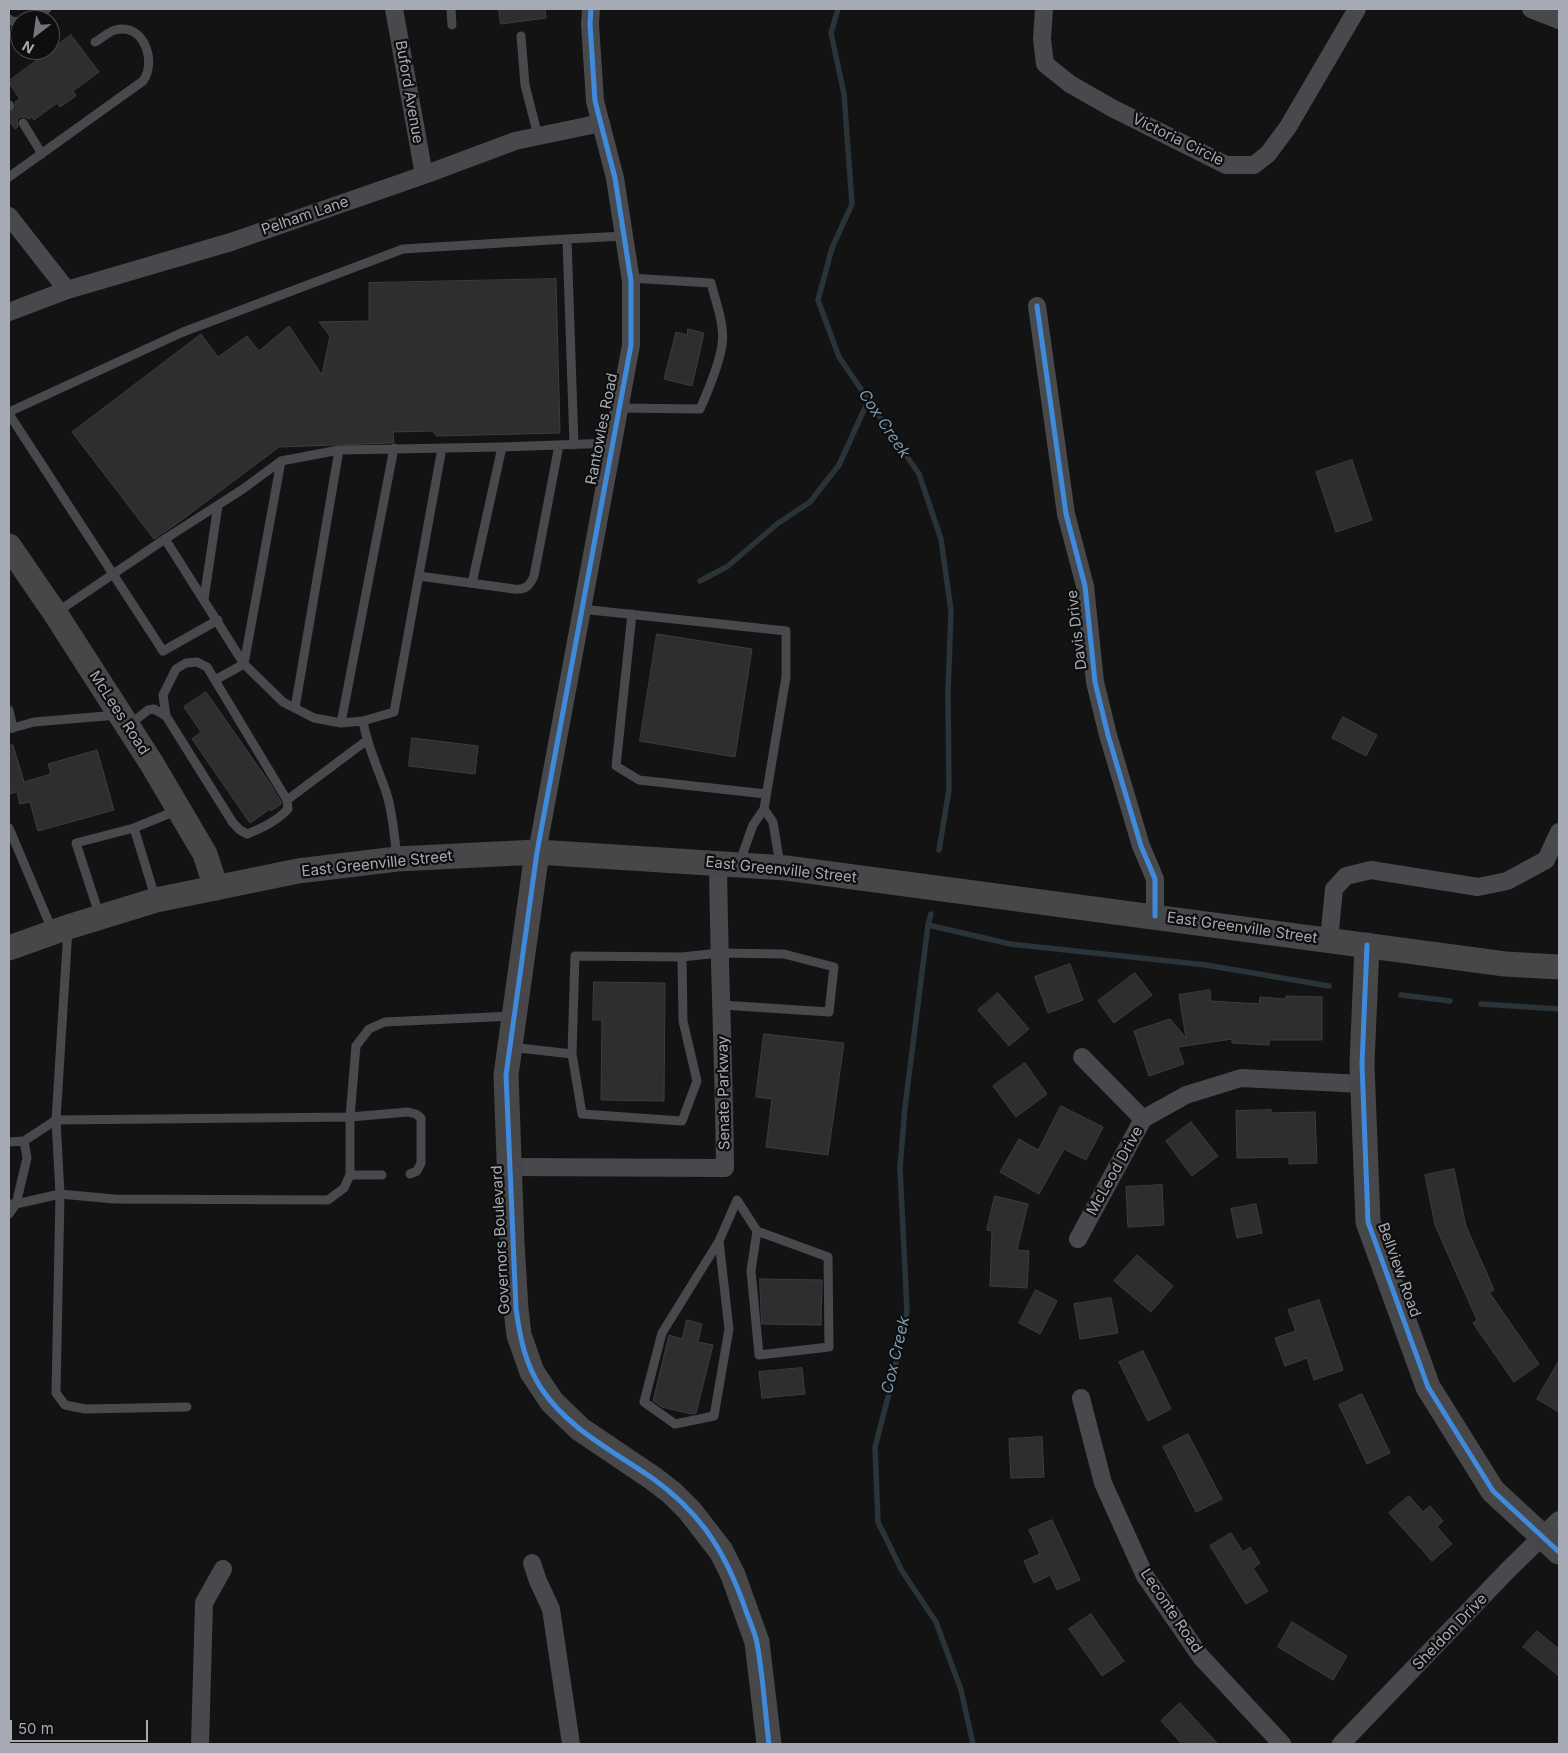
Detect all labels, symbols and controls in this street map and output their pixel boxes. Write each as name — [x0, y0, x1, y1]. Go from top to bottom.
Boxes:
north arrow — [10, 10, 60, 60]
text: N — [19, 38, 37, 58]
street label: Buford Avenue — [391, 39, 427, 145]
street label: Victoria Circle — [1129, 110, 1227, 170]
street label: Pelham Lane — [259, 193, 351, 239]
street label: Rantowles Road — [582, 372, 622, 486]
water label: Cox Creek — [854, 386, 914, 462]
street label: Davis Drive — [1063, 589, 1091, 671]
street label: McLees Road — [85, 668, 153, 758]
street label: East Greenville Street — [301, 847, 453, 881]
street label: East Greenville Street — [705, 853, 857, 887]
street label: East Greenville Street — [1166, 909, 1318, 947]
street label: Senate Parkway — [714, 1036, 734, 1150]
street label: McLeod Drive — [1083, 1123, 1147, 1219]
street label: Governors Boulevard — [488, 1165, 514, 1315]
street label: Bellview Road — [1374, 1220, 1424, 1320]
water label: Cox Creek — [878, 1314, 914, 1396]
street label: Leconte Road — [1136, 1566, 1206, 1656]
street label: Sheldon Drive — [1409, 1590, 1491, 1674]
scale bar — [12, 1710, 150, 1742]
text: 50 m — [18, 1719, 54, 1738]

